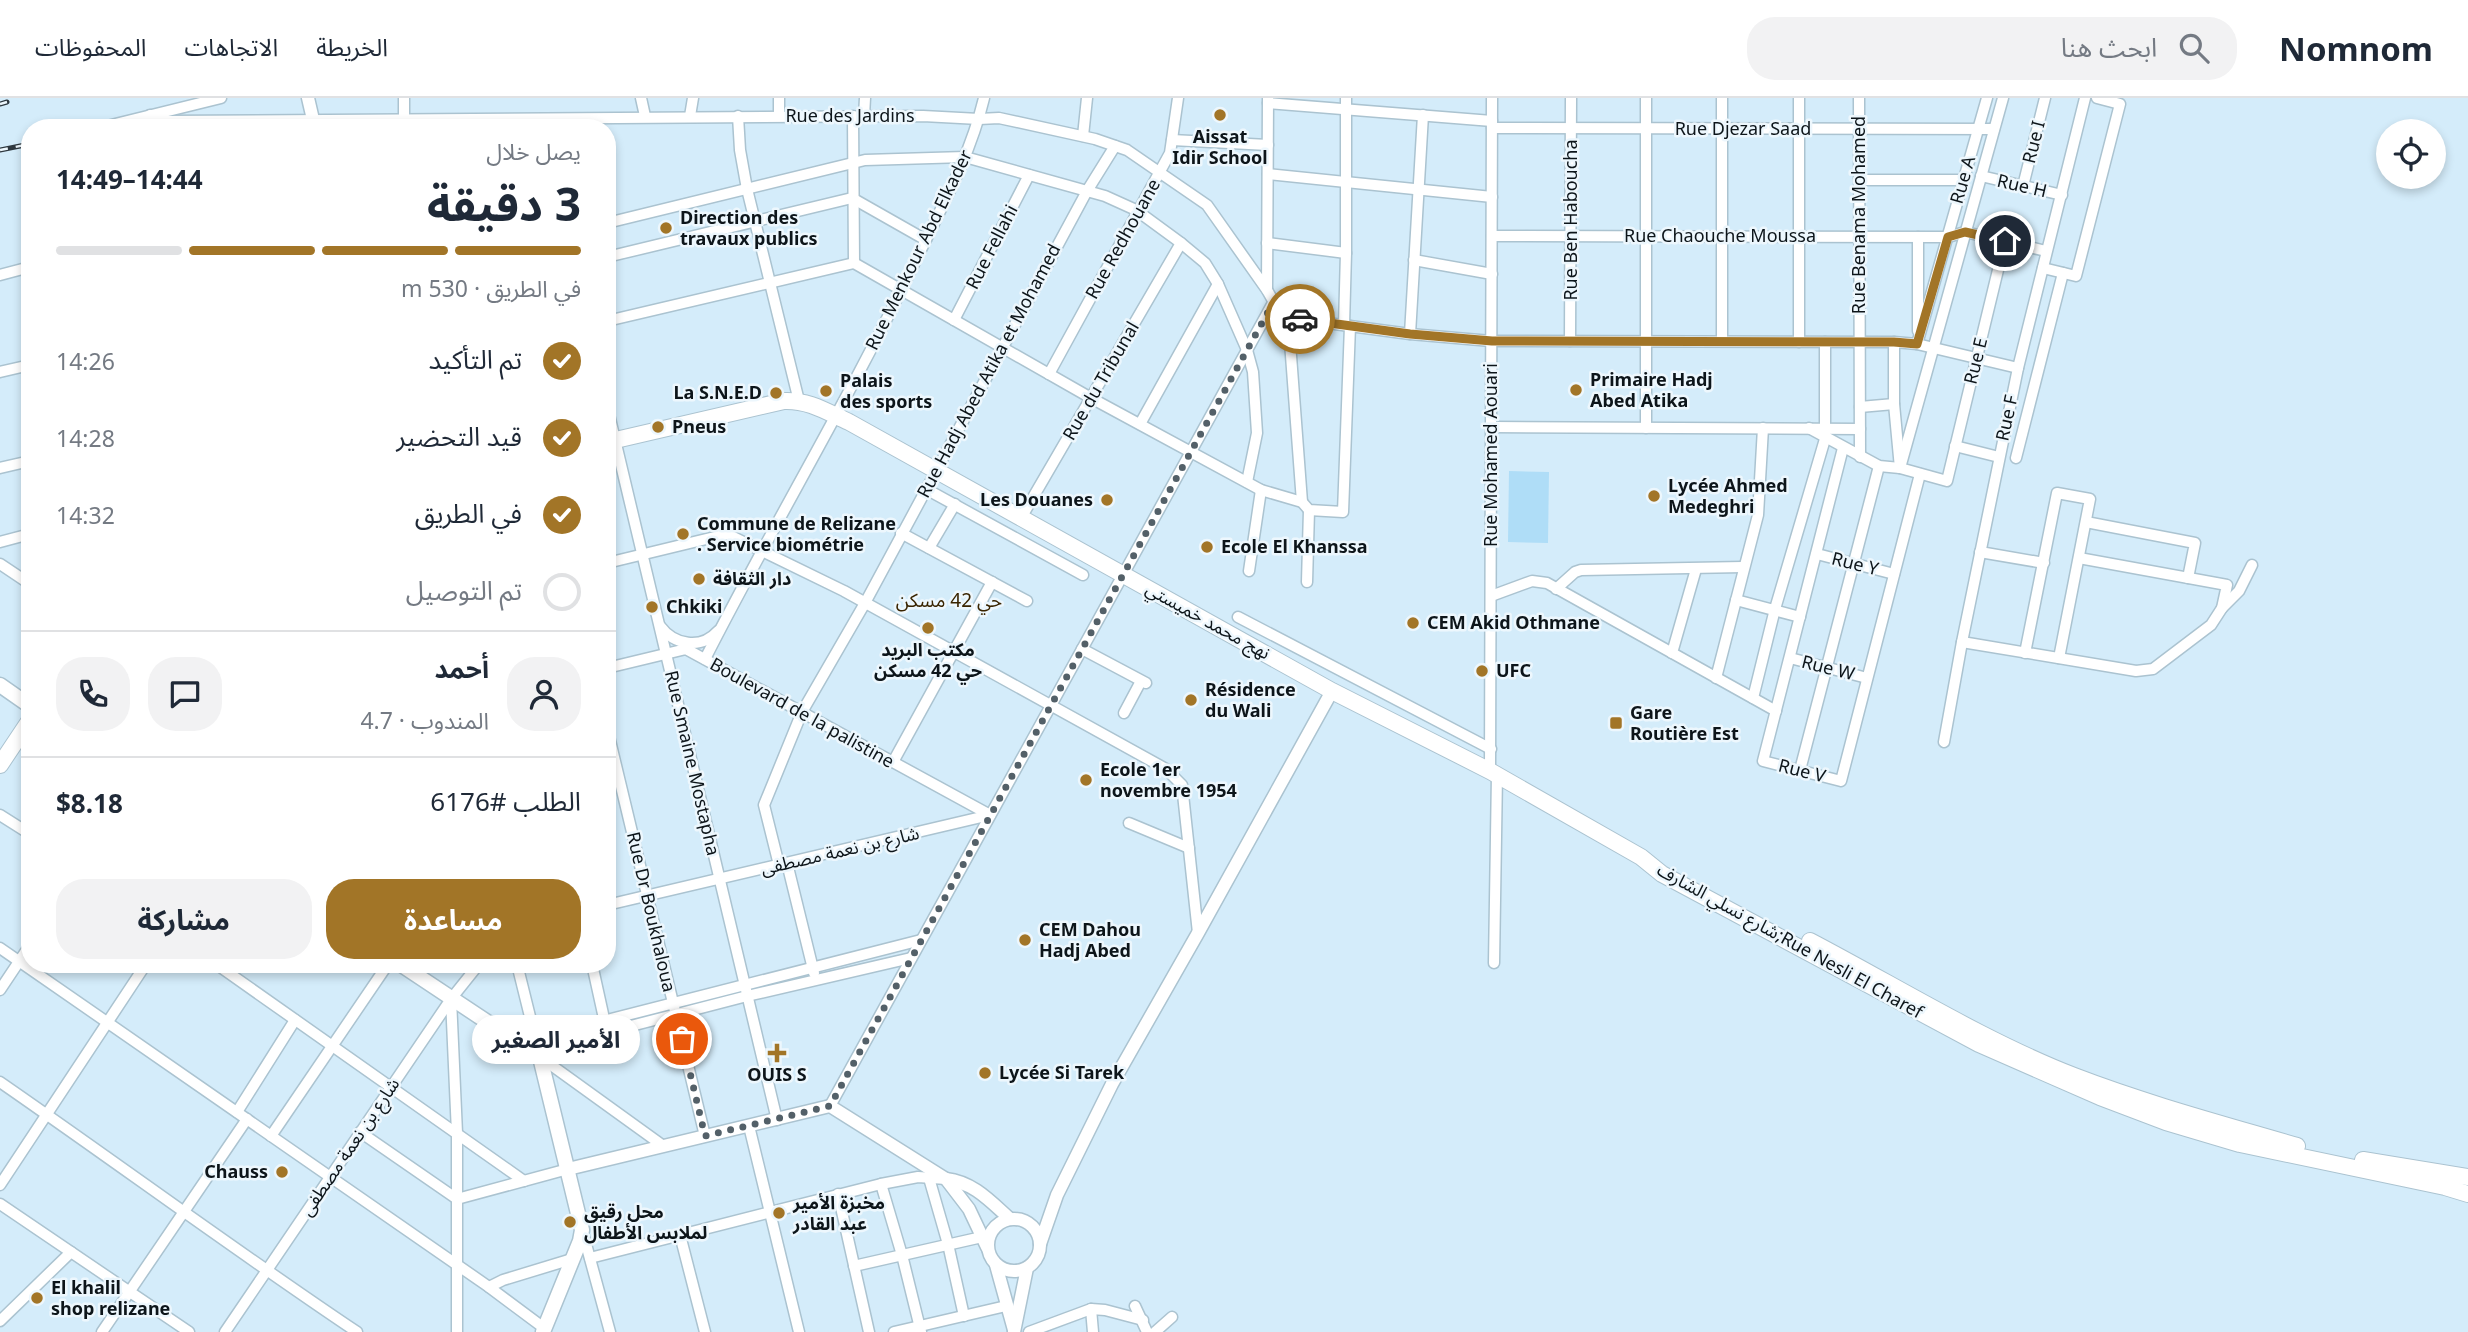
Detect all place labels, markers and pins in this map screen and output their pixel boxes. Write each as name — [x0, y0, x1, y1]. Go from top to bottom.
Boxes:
marker: Aissat Idir School — [1212, 107, 1228, 123]
place label: Aissat Idir School — [1172, 124, 1268, 169]
place label: Direction des travaux publics — [680, 205, 818, 250]
pin — [1975, 211, 2035, 271]
marker: Direction des travaux publics — [658, 220, 674, 236]
place label: Primaire Hadj Abed Atika — [1590, 367, 1713, 412]
place label: Palais des sports — [840, 368, 932, 413]
place label: La S.N.E.D — [673, 380, 762, 404]
marker: Primaire Hadj Abed Atika — [1568, 382, 1584, 398]
marker: Palais des sports — [818, 383, 834, 399]
marker: La S.N.E.D — [768, 385, 784, 401]
place label: Pneus — [672, 414, 726, 438]
marker: Pneus — [650, 419, 666, 435]
place label: Lycée Ahmed Medeghri — [1668, 473, 1788, 518]
place label: Les Douanes — [980, 487, 1093, 511]
marker: Lycée Ahmed Medeghri — [1646, 488, 1662, 504]
marker: Les Douanes — [1099, 492, 1115, 508]
place label: Commune de Relizane . Service biométrie — [697, 511, 896, 556]
marker: Commune de Relizane . Service biométrie — [675, 526, 691, 542]
place label: Ecole El Khanssa — [1221, 534, 1368, 558]
marker: Ecole El Khanssa — [1199, 539, 1215, 555]
place label: دار الثقافة — [713, 566, 791, 590]
marker: دار الثقافة — [691, 571, 707, 587]
place label: Chkiki — [666, 594, 722, 618]
marker: Chkiki — [644, 599, 660, 615]
place label: CEM Akid Othmane — [1427, 610, 1600, 634]
marker: CEM Akid Othmane — [1405, 615, 1421, 631]
marker: مكتب البريد حي 42 مسكن — [920, 620, 936, 636]
place label: مكتب البريد حي 42 مسكن — [874, 637, 982, 685]
place label: UFC — [1496, 658, 1531, 682]
marker: UFC — [1474, 663, 1490, 679]
place label: Résidence du Wali — [1205, 677, 1296, 722]
marker: Résidence du Wali — [1183, 692, 1199, 708]
place label: Gare Routière Est — [1630, 700, 1739, 745]
marker: Gare Routière Est — [1608, 715, 1624, 731]
place label: Ecole 1er novembre 1954 — [1100, 757, 1237, 802]
marker: Ecole 1er novembre 1954 — [1078, 772, 1094, 788]
place label: CEM Dahou Hadj Abed — [1039, 917, 1141, 962]
marker: CEM Dahou Hadj Abed — [1017, 932, 1033, 948]
pin — [652, 1009, 712, 1069]
callout: الأمير الصغير — [472, 1014, 640, 1063]
marker: OUIS S — [769, 1045, 785, 1061]
place label: Lycée Si Tarek — [999, 1060, 1125, 1084]
place label: OUIS S — [747, 1062, 807, 1086]
marker: Lycée Si Tarek — [977, 1065, 993, 1081]
place label: Chauss — [204, 1159, 268, 1183]
marker: Chauss — [274, 1164, 290, 1180]
place label: مخبزة الأمير عبد القادر — [792, 1190, 885, 1235]
place label: محل رقيق لملابس الأطفال — [584, 1199, 707, 1244]
marker: مخبزة الأمير عبد القادر — [771, 1205, 787, 1221]
marker: محل رقيق لملابس الأطفال — [562, 1214, 578, 1230]
place label: El khalil shop relizane — [51, 1275, 170, 1320]
marker: El khalil shop relizane — [29, 1290, 45, 1306]

